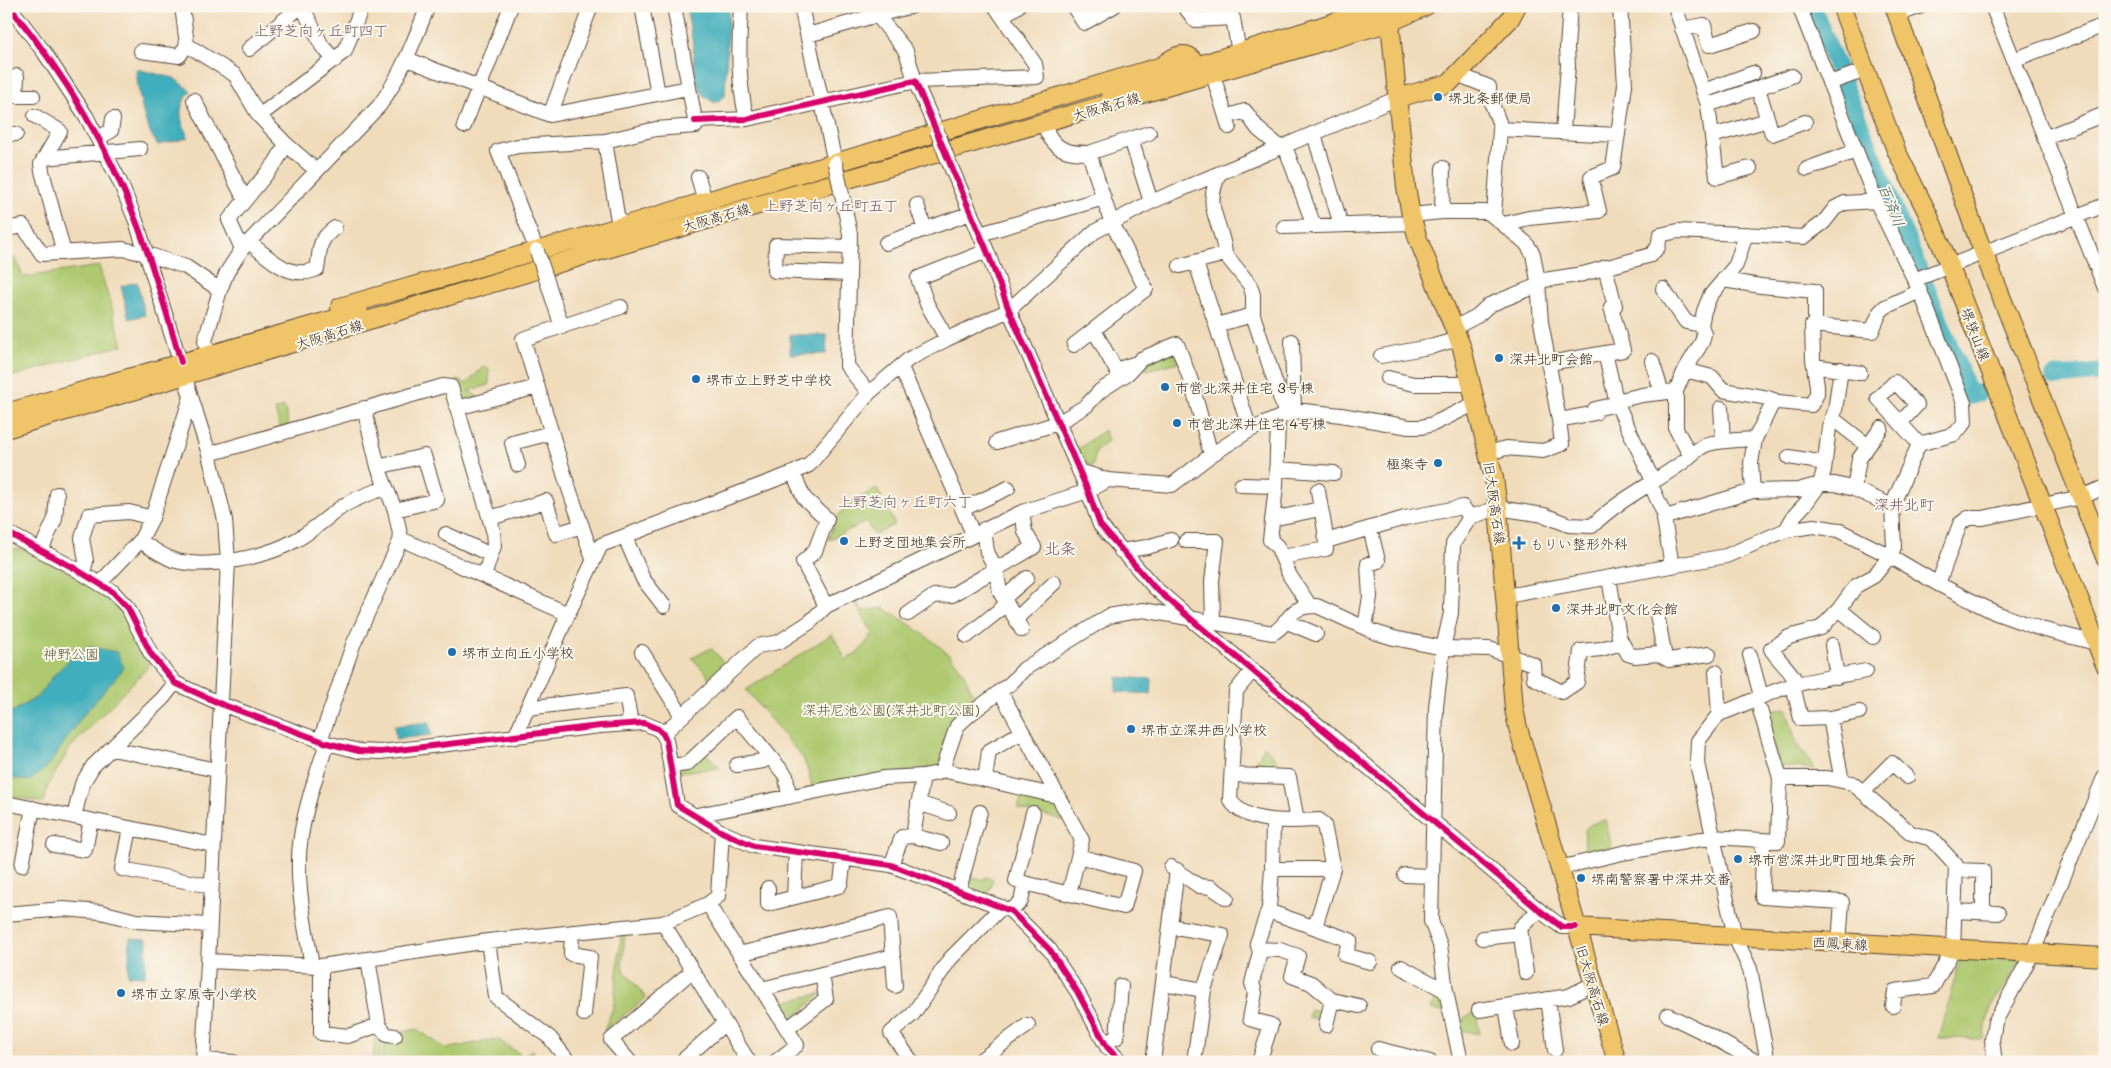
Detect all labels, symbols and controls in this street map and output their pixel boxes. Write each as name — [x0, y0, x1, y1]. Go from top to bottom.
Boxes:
district label: 上野芝向ヶ丘町四丁 — [253, 20, 389, 40]
street label: 大阪高石線 — [1070, 87, 1142, 125]
place label: 堺北条郵便局 — [1448, 88, 1532, 107]
marker: 堺北条郵便局 — [1432, 91, 1444, 103]
water label: 百済川 — [1874, 180, 1910, 230]
district label: 上野芝向ヶ丘町五丁 — [763, 195, 899, 215]
street label: 大阪高石線 — [680, 198, 752, 236]
street label: 堺狭山線 — [1957, 304, 1995, 364]
street label: 大阪高石線 — [293, 315, 365, 353]
place label: 深井北町会館 — [1509, 349, 1593, 368]
marker: 深井北町会館 — [1493, 352, 1505, 364]
place label: 堺市立上野芝中学校 — [706, 370, 832, 389]
marker: 堺市立上野芝中学校 — [690, 373, 702, 385]
place label: 市営北深井住宅 3号棟 — [1175, 378, 1315, 397]
marker: 市営北深井住宅 3号棟 — [1159, 381, 1171, 393]
place label: 市営北深井住宅 4号棟 — [1187, 414, 1327, 433]
marker: 市営北深井住宅 4号棟 — [1171, 417, 1183, 429]
place label: 極楽寺 — [1386, 454, 1428, 473]
marker: 極楽寺 — [1432, 457, 1444, 469]
street label: 旧大阪高石線 — [1480, 460, 1510, 546]
district label: 上野芝向ヶ丘町六丁 — [837, 491, 973, 511]
district label: 深井北町 — [1874, 494, 1935, 514]
place label: 上野芝団地集会所 — [854, 532, 966, 551]
place label: もりい整形外科 — [1530, 534, 1628, 553]
marker: 上野芝団地集会所 — [838, 535, 850, 547]
marker: もりい整形外科 — [1512, 536, 1526, 550]
district label: 北条 — [1044, 537, 1076, 558]
place label: 深井北町文化会館 — [1566, 599, 1678, 618]
marker: 深井北町文化会館 — [1550, 602, 1562, 614]
place label: 堺市立向丘小学校 — [462, 643, 574, 662]
park label: 神野公園 — [43, 644, 99, 663]
marker: 堺市立向丘小学校 — [446, 646, 458, 658]
park label: 深井尼池公園(深井北町公園) — [802, 700, 980, 719]
place label: 堺市立深井西小学校 — [1141, 720, 1267, 739]
marker: 堺市立深井西小学校 — [1125, 723, 1137, 735]
place label: 堺市営深井北町団地集会所 — [1748, 850, 1916, 869]
marker: 堺市営深井北町団地集会所 — [1732, 853, 1744, 865]
place label: 堺南警察署中深井交番 — [1591, 869, 1731, 888]
marker: 堺南警察署中深井交番 — [1575, 872, 1587, 884]
street label: 西鳳東線 — [1812, 932, 1868, 954]
street label: 旧大阪高石線 — [1572, 942, 1614, 1028]
place label: 堺市立家原寺小学校 — [131, 984, 257, 1003]
marker: 堺市立家原寺小学校 — [115, 987, 127, 999]

